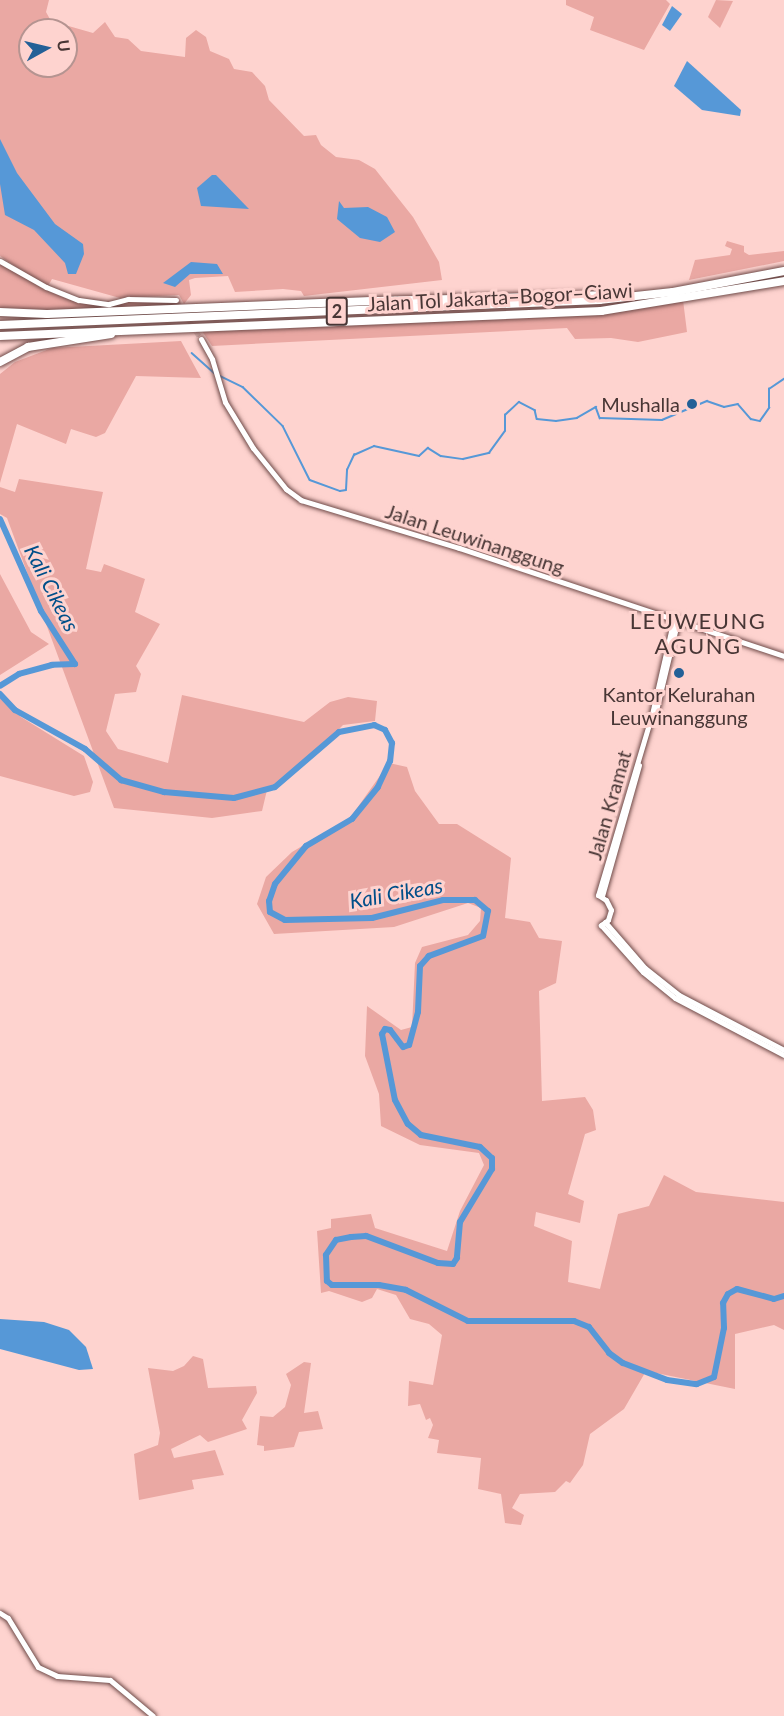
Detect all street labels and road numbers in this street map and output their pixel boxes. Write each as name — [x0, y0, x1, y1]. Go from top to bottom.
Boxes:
street label: Jalan Tol Jakarta–Bogor–Ciawi — [366, 278, 634, 316]
road number: 2 — [325, 296, 349, 326]
street label: Jalan Leuwinanggung — [383, 499, 567, 579]
street label: Jalan Kramat — [582, 748, 636, 862]

